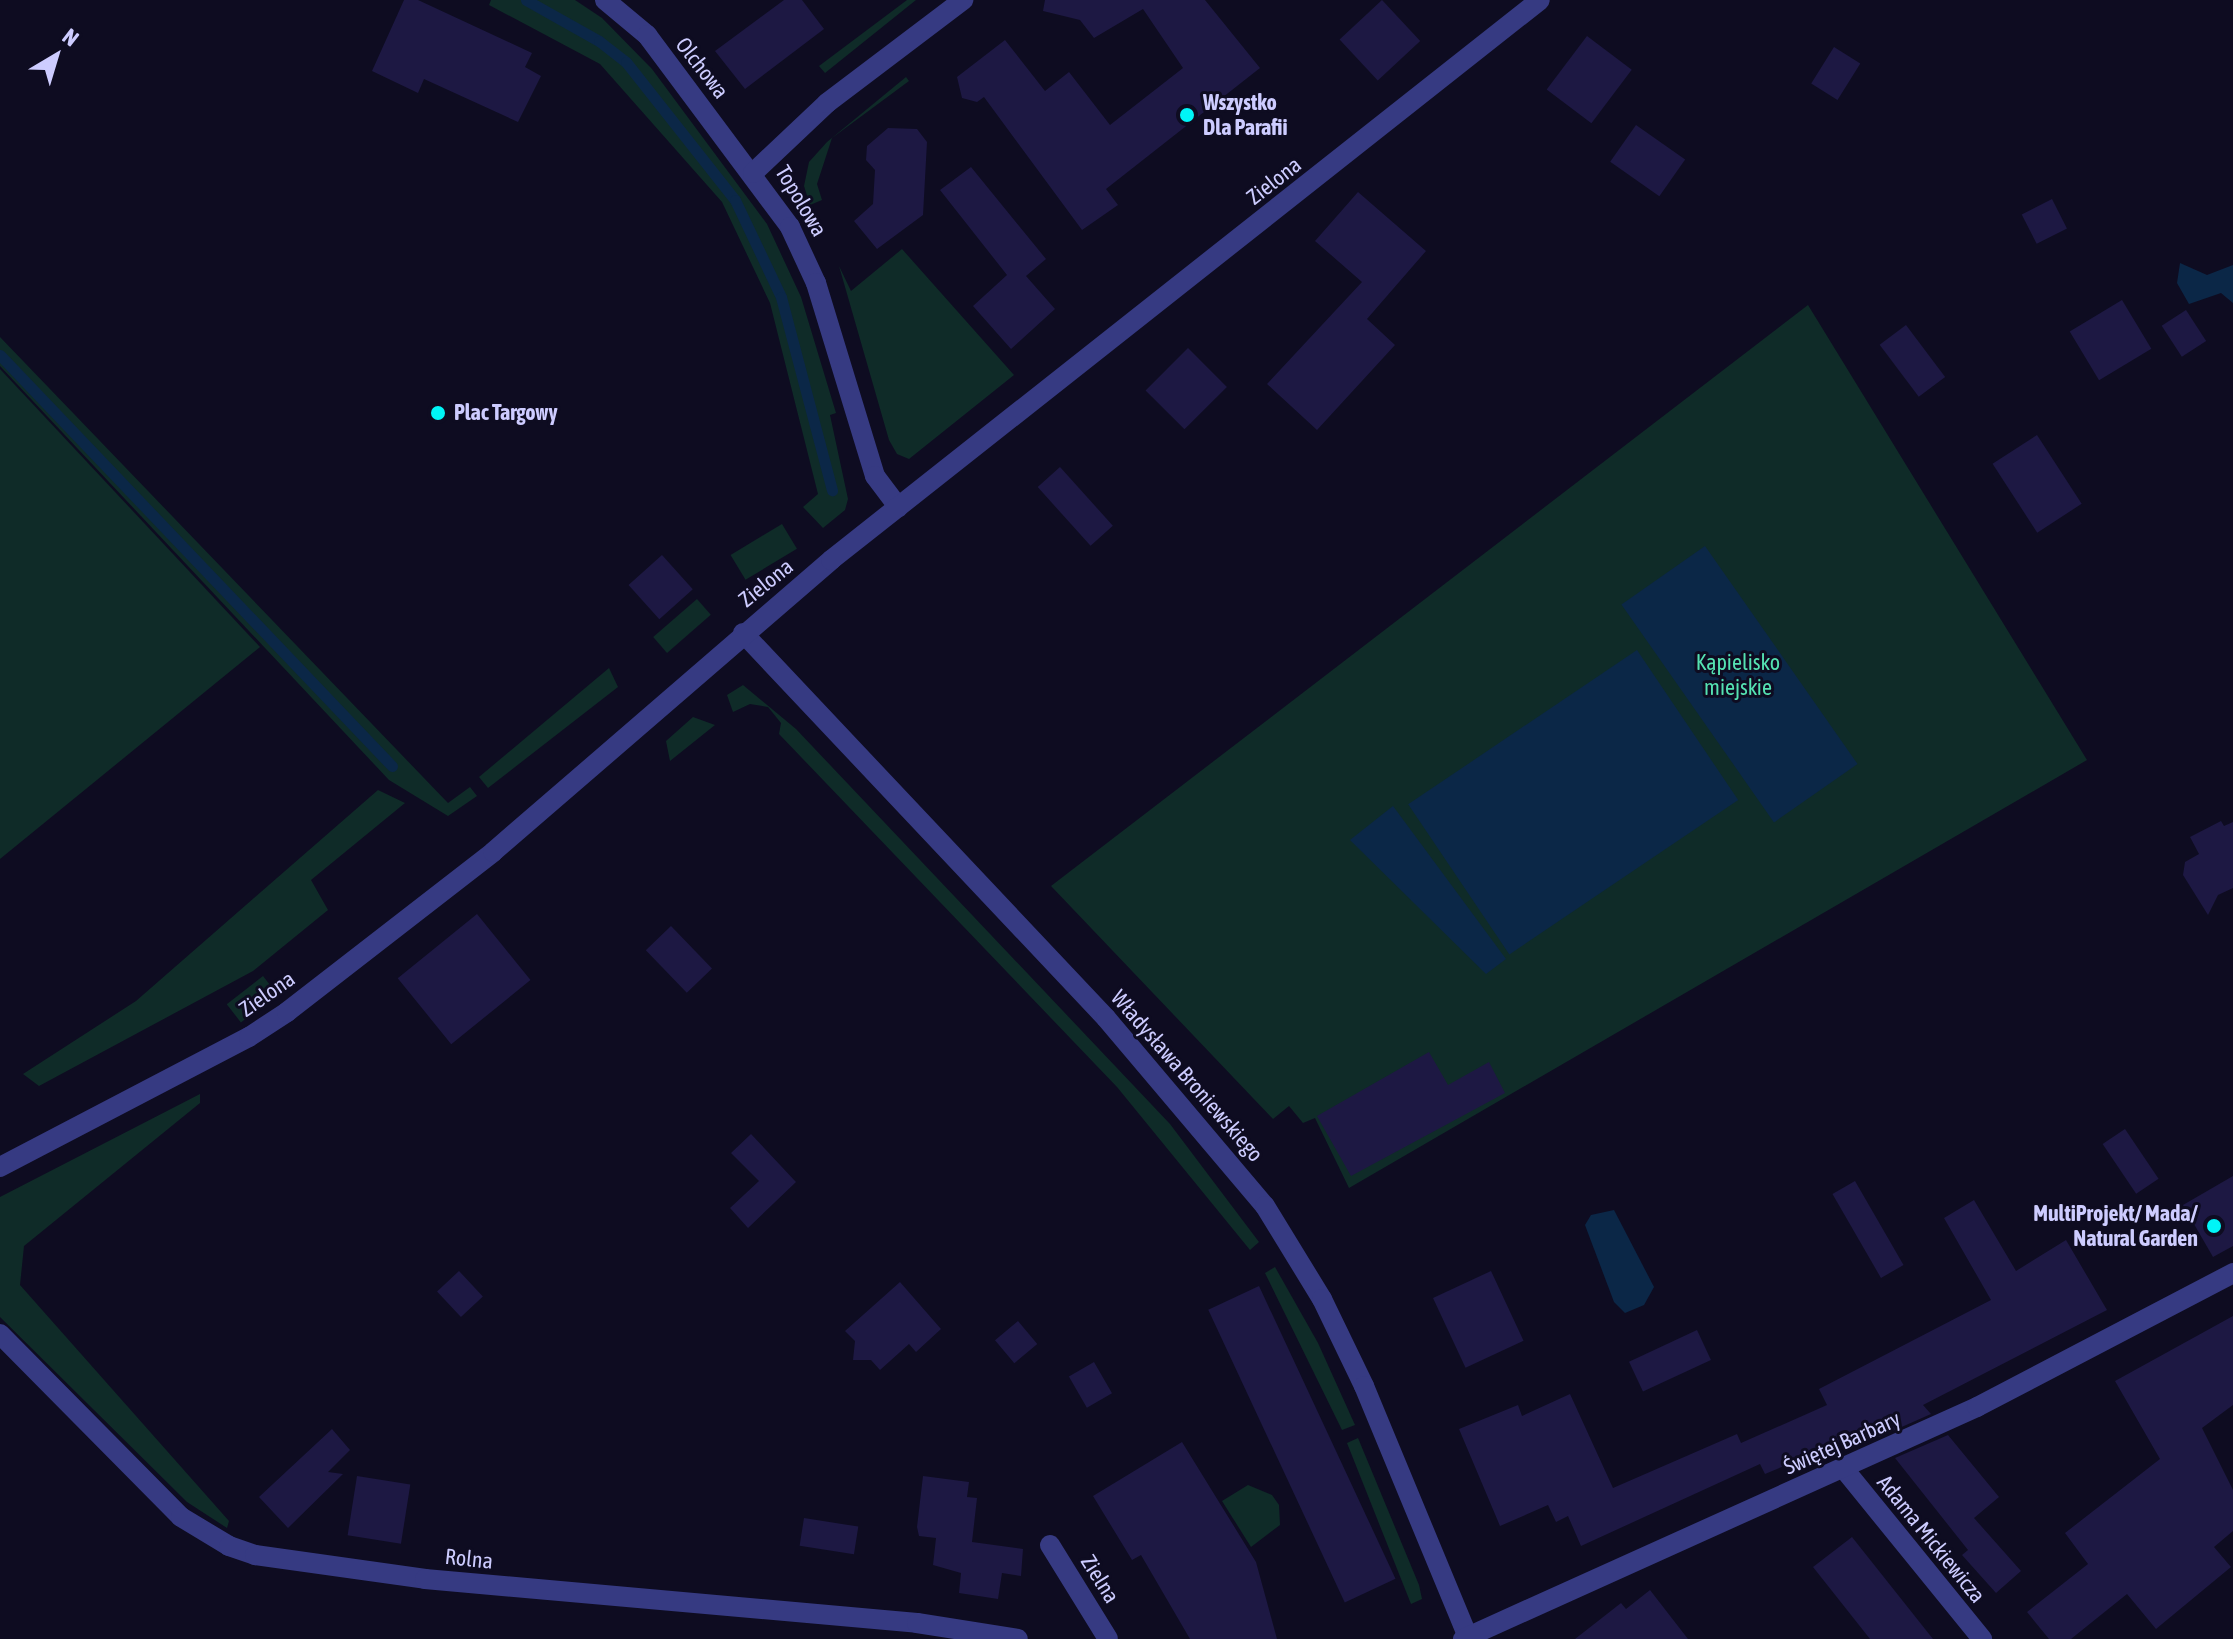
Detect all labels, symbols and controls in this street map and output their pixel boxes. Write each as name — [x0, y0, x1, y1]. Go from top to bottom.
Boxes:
north arrow — [16, 16, 96, 96]
text: N — [58, 23, 84, 51]
street label: Olchowa — [670, 32, 734, 104]
place label: Wszystko Dla Parafii — [1203, 89, 1287, 140]
marker: Wszystko Dla Parafii — [1178, 106, 1196, 124]
street label: Zielona — [1242, 152, 1306, 210]
street label: Topolowa — [770, 161, 832, 241]
place label: Plac Targowy — [454, 400, 558, 426]
marker: Plac Targowy — [429, 404, 447, 422]
street label: Zielona — [734, 553, 798, 613]
park label: Kąpielisko miejskie — [1696, 649, 1780, 700]
street label: Zielona — [234, 965, 300, 1023]
street label: Władysława Broniewskiego — [1105, 985, 1269, 1167]
place label: MultiProjekt/ Mada/ Natural Garden — [2033, 1200, 2198, 1252]
marker: MultiProjekt/ Mada/ Natural Garden — [2205, 1217, 2223, 1235]
street label: Świętej Barbary — [1780, 1406, 1904, 1480]
street label: Adama Mickiewicza — [1871, 1470, 1991, 1608]
street label: Rolna — [444, 1543, 494, 1575]
street label: Zielna — [1075, 1550, 1125, 1608]

